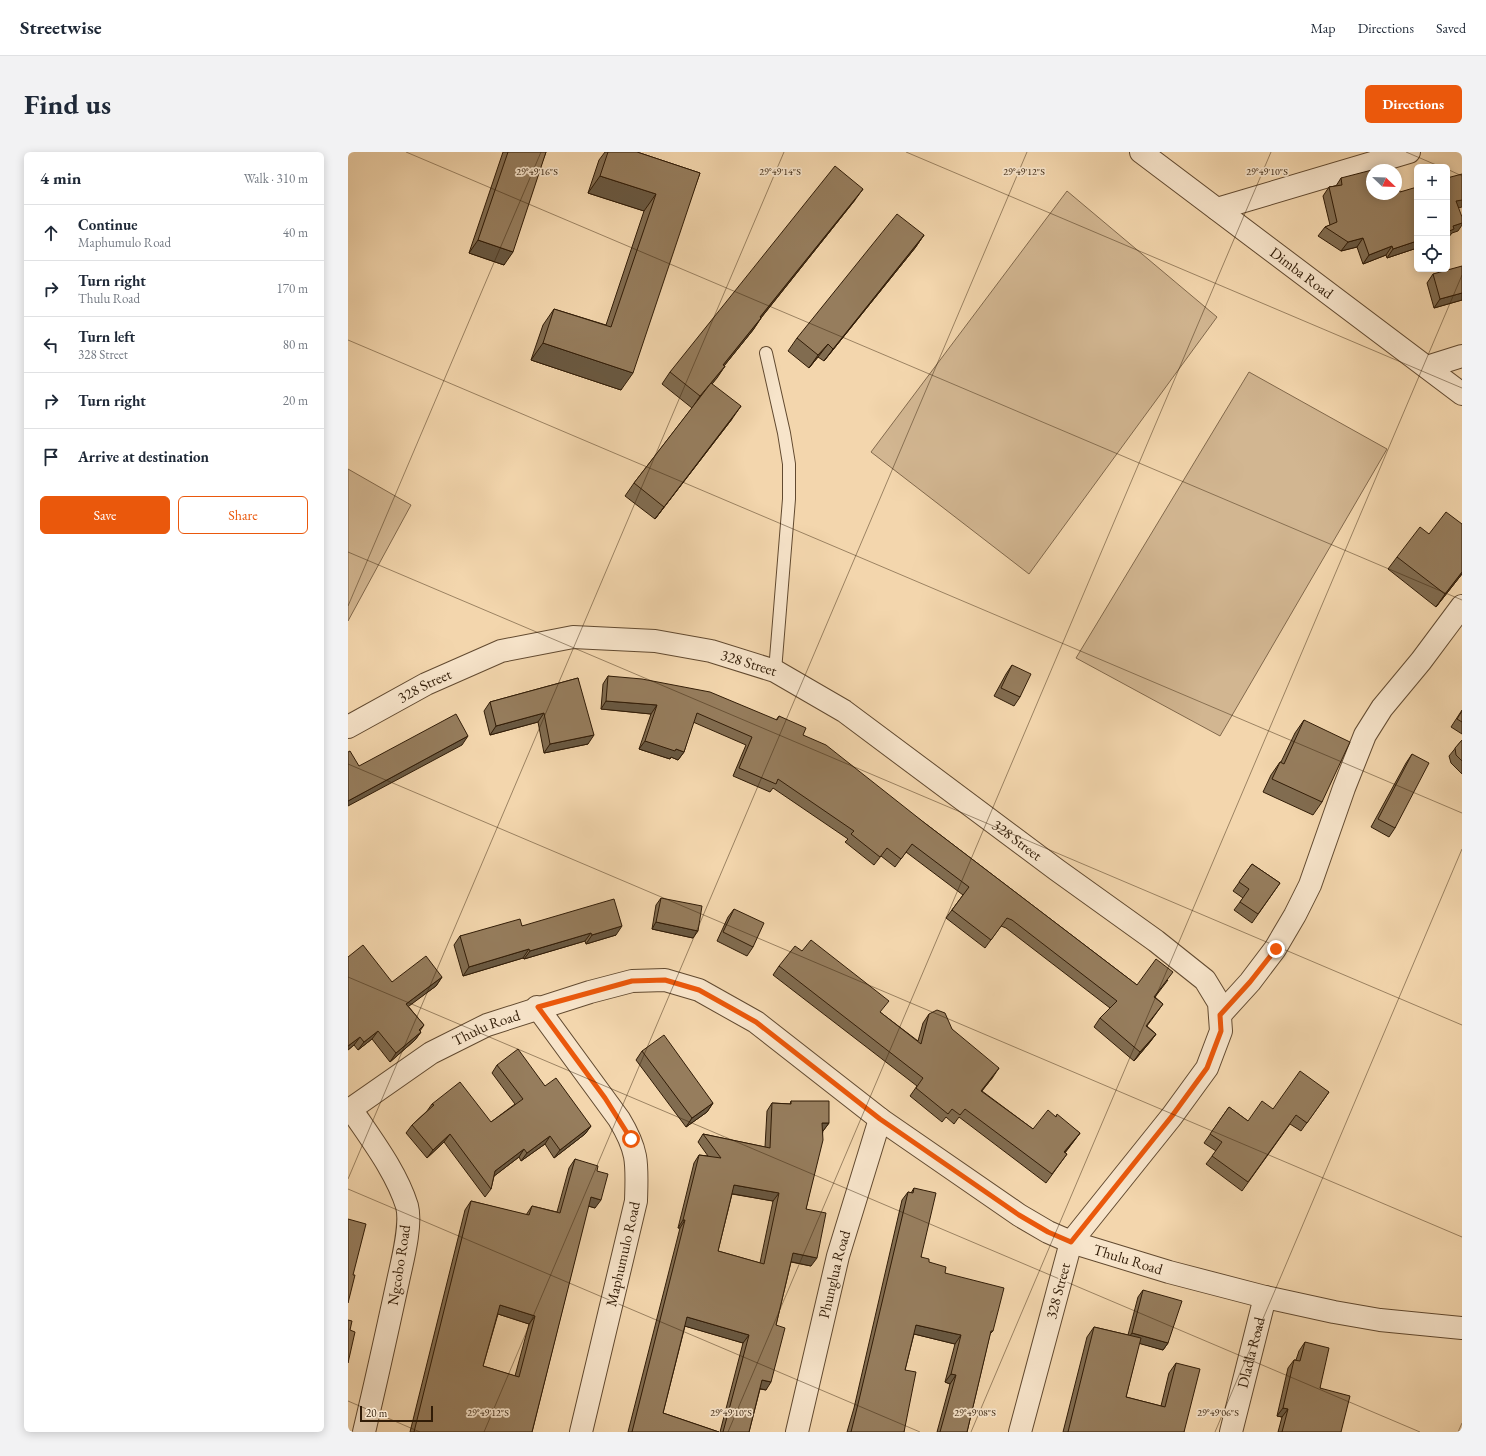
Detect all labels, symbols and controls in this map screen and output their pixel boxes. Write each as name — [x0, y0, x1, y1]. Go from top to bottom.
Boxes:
text: Streetwise — [20, 15, 102, 40]
text: Map — [1310, 19, 1336, 37]
text: Directions — [1358, 19, 1414, 37]
text: Saved — [1436, 19, 1466, 37]
button: Directions — [1365, 85, 1462, 123]
text: Find us — [24, 86, 111, 122]
north arrow — [1366, 164, 1402, 200]
map controls — [1414, 164, 1450, 272]
button: + — [1414, 164, 1450, 200]
text: 29°49'16"S — [516, 165, 558, 178]
text: 29°49'14"S — [759, 165, 801, 178]
text: 29°49'12"S — [1003, 165, 1045, 178]
text: 29°49'10"S — [1246, 165, 1288, 178]
text: 4 min — [40, 167, 81, 189]
text: Walk · 310 m — [244, 170, 308, 187]
button: − — [1414, 200, 1450, 236]
text: Continue — [78, 215, 138, 234]
icon: ahead — [40, 222, 62, 244]
text: 40 m — [283, 224, 308, 241]
text: Maphumulo Road — [78, 234, 171, 251]
button: locate — [1414, 236, 1450, 272]
street label: Dimba Road — [1266, 243, 1338, 303]
text: Turn right — [78, 271, 146, 290]
icon: right — [40, 278, 62, 300]
text: 170 m — [277, 280, 308, 297]
text: Thulu Road — [78, 290, 140, 307]
text: Turn left — [78, 327, 135, 346]
icon: left — [40, 334, 62, 356]
text: 80 m — [283, 336, 308, 353]
text: 328 Street — [78, 346, 128, 363]
icon: right — [40, 390, 62, 412]
text: Turn right — [78, 391, 146, 410]
text: 20 m — [283, 392, 308, 409]
icon: arrive — [40, 446, 62, 468]
text: Arrive at destination — [78, 447, 209, 466]
button: Save — [40, 496, 170, 534]
button: Share — [178, 496, 308, 534]
street label: 328 Street — [719, 645, 780, 680]
street label: 328 Street — [394, 664, 454, 707]
street label: 328 Street — [989, 815, 1046, 865]
route end — [1267, 940, 1285, 958]
street label: Thulu Road — [449, 1005, 522, 1050]
route start — [622, 1130, 640, 1148]
street label: Maphumulo Road — [601, 1199, 644, 1308]
street label: Ngcobo Road — [383, 1223, 414, 1307]
street label: Phunglua Road — [814, 1227, 854, 1320]
street label: Thulu Road — [1091, 1239, 1166, 1279]
street label: 328 Street — [1041, 1260, 1074, 1321]
street label: Dladla Road — [1232, 1314, 1269, 1390]
scale bar — [360, 1404, 433, 1423]
text: 20 m — [366, 1406, 387, 1420]
text: 29°49'12"S — [467, 1406, 509, 1419]
text: 29°49'10"S — [710, 1406, 752, 1419]
text: 29°49'08"S — [954, 1406, 996, 1419]
text: 29°49'06"S — [1197, 1406, 1239, 1419]

